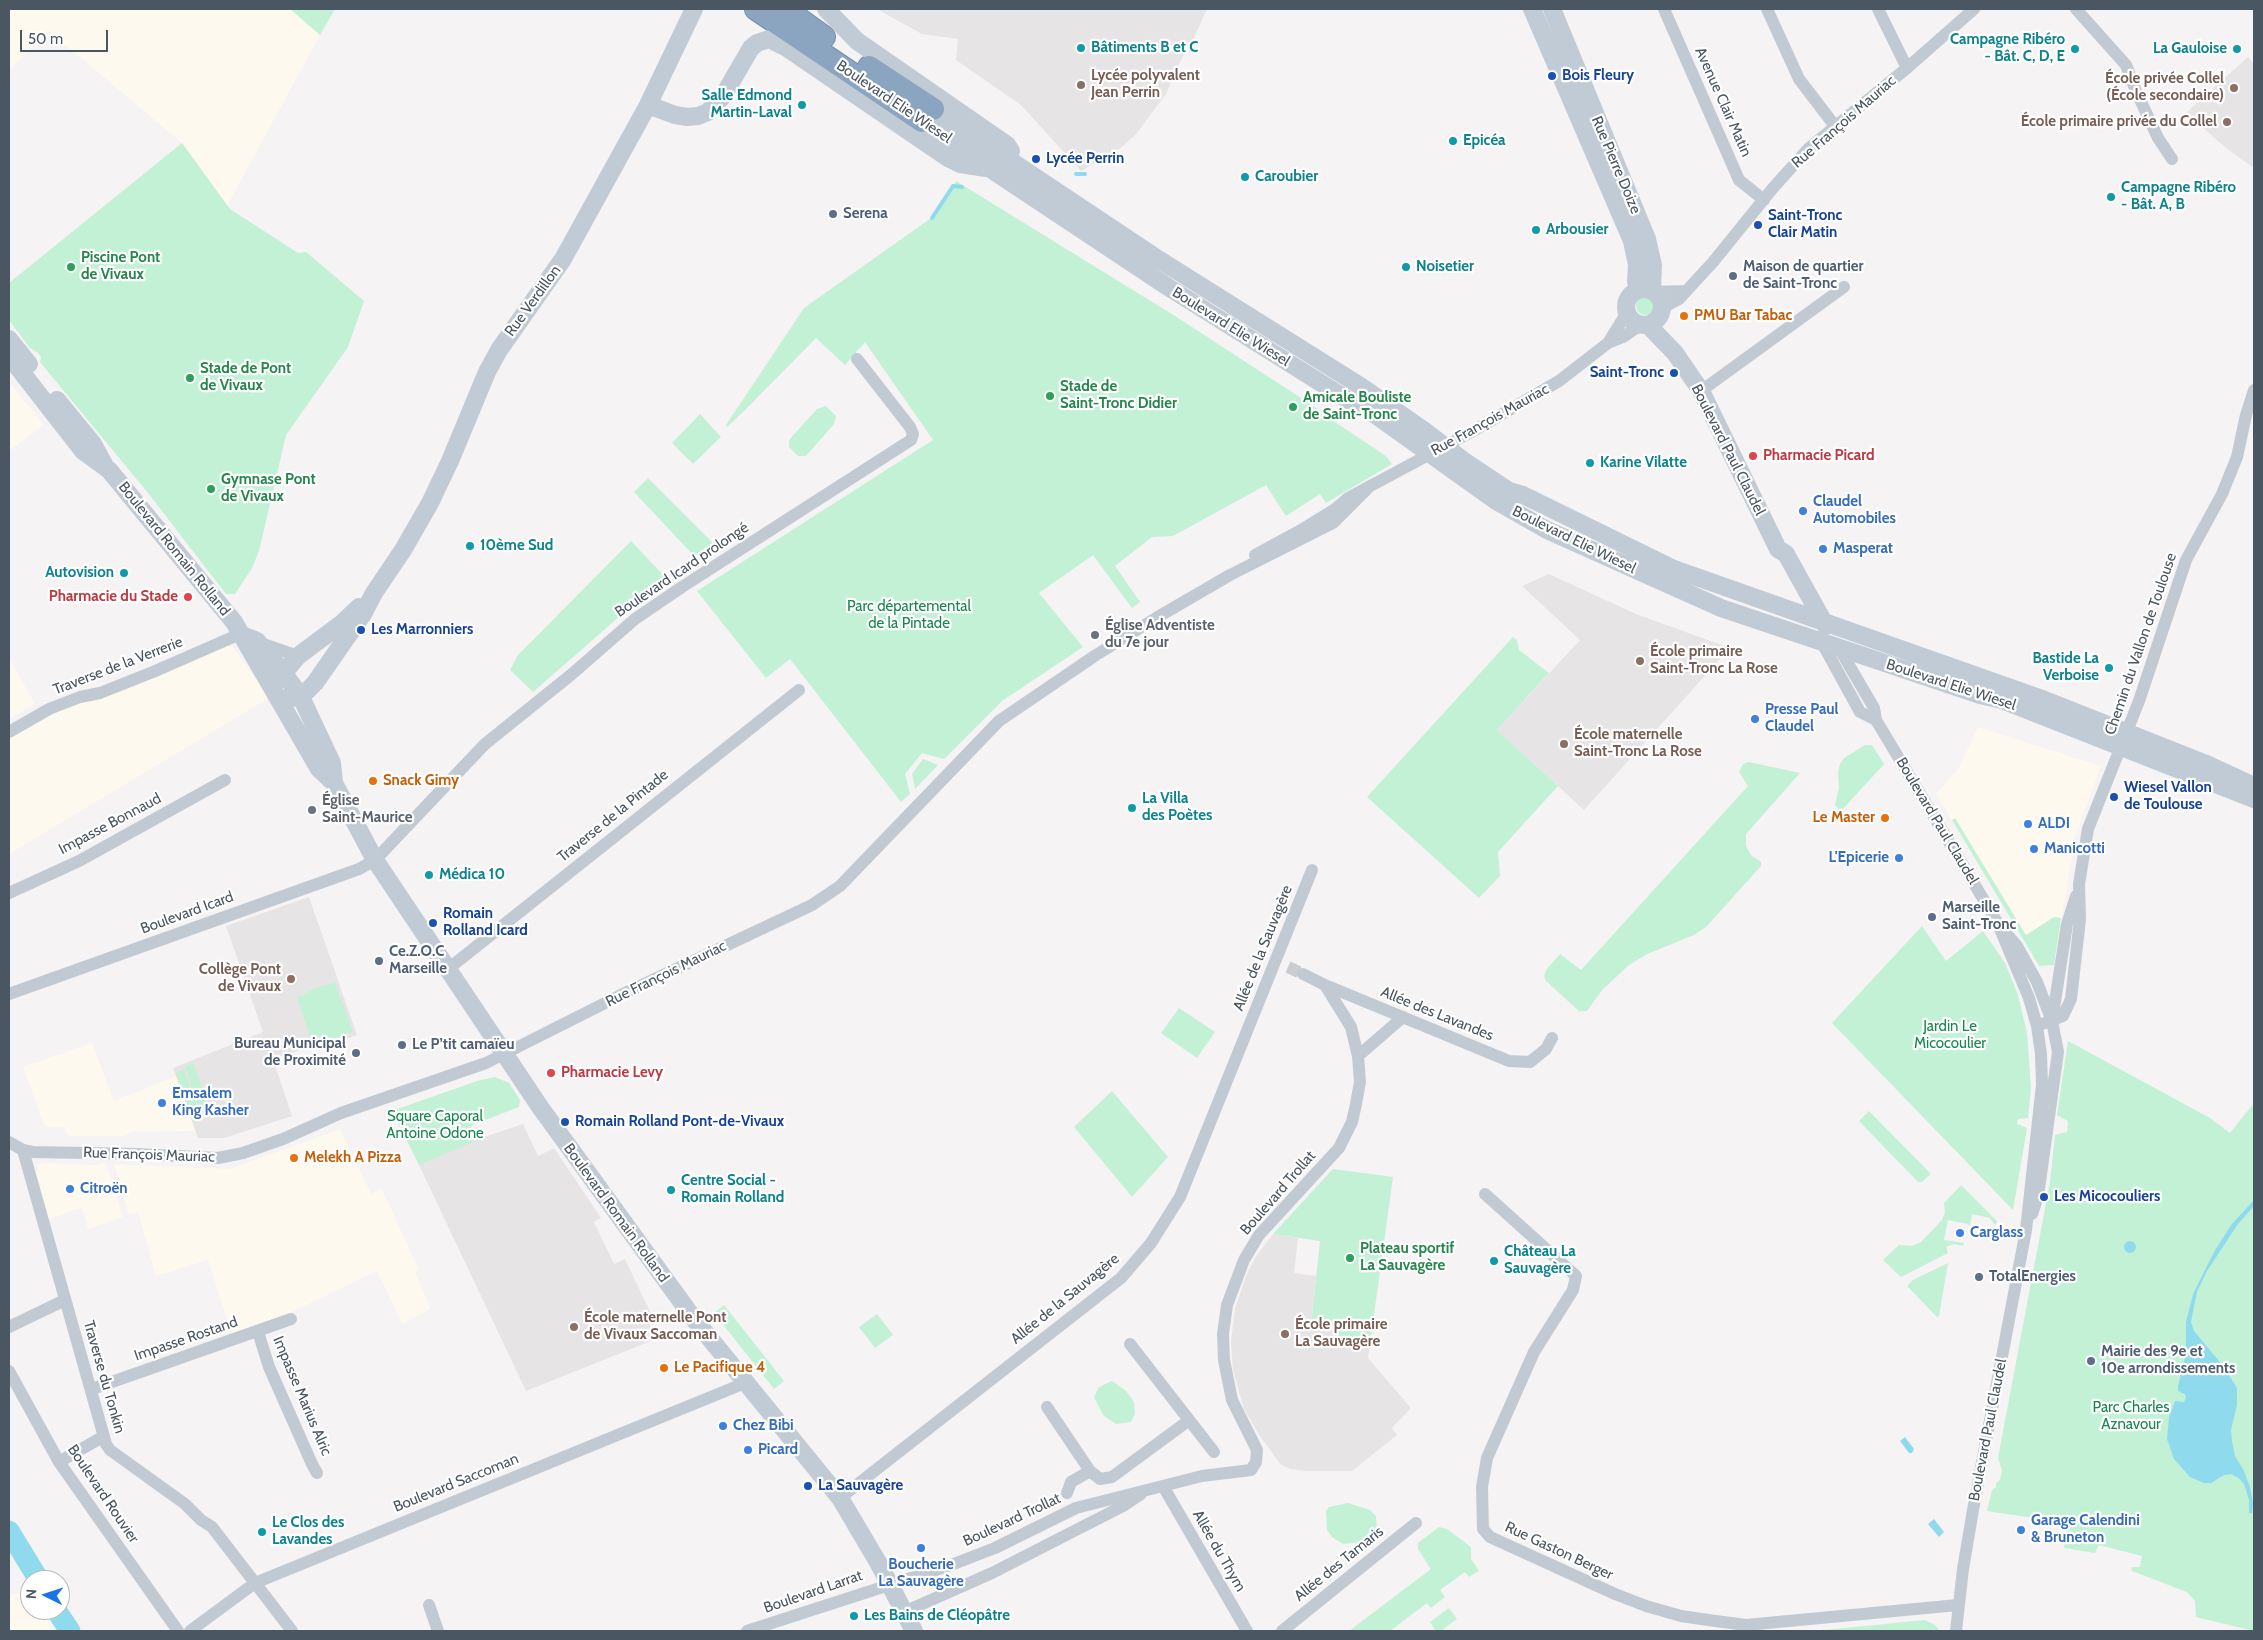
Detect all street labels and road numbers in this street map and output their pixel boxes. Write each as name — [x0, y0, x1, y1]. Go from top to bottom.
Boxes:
street label: Avenue Clair Matin — [1691, 44, 1755, 160]
street label: Boulevard Elie Wiesel — [833, 57, 955, 147]
street label: Rue François Mauriac — [1788, 72, 1900, 172]
street label: Rue Pierre Doize — [1587, 113, 1645, 217]
street label: Rue Verdillon — [501, 262, 565, 340]
street label: Boulevard Elie Wiesel — [1169, 283, 1293, 371]
street label: Rue François Mauriac — [1428, 380, 1552, 460]
street label: Boulevard Paul Claudel — [1687, 381, 1769, 519]
street label: Boulevard Romain Rolland — [114, 478, 234, 620]
street label: Boulevard Elie Wiesel — [1509, 502, 1639, 578]
street label: Boulevard Icard prolongé — [612, 519, 752, 621]
street label: Chemin du Vallon de Toulouse — [2101, 551, 2181, 737]
street label: Traverse de la Verrerie — [51, 633, 185, 699]
street label: Boulevard Elie Wiesel — [1884, 656, 2018, 714]
street label: Boulevard Paul Claudel — [1892, 754, 1982, 888]
street label: Traverse de la Pintade — [554, 766, 672, 866]
street label: Impasse Bonnaud — [56, 789, 164, 859]
street label: Allée de la Sauvagère — [1230, 882, 1296, 1014]
street label: Boulevard Icard — [138, 888, 236, 938]
street label: Rue François Mauriac — [603, 937, 729, 1011]
street label: Allée des Lavandes — [1378, 983, 1496, 1045]
street label: Boulevard Romain Rolland — [560, 1140, 672, 1286]
street label: Rue François Mauriac — [83, 1144, 215, 1166]
street label: Boulevard Trollat — [1237, 1147, 1319, 1239]
street label: Allée de la Sauvagère — [1007, 1250, 1123, 1348]
street label: Impasse Rostand — [132, 1313, 240, 1365]
street label: Traverse du Tonkin — [79, 1319, 129, 1435]
street label: Impasse Marius Alric — [269, 1334, 335, 1458]
street label: Boulevard Paul Claudel — [1965, 1357, 2011, 1503]
street label: Boulevard Rouvier — [63, 1441, 143, 1547]
street label: Boulevard Saccoman — [391, 1450, 521, 1516]
street label: Boulevard Trollat — [960, 1490, 1064, 1550]
street label: Allée du Thym — [1188, 1507, 1250, 1595]
street label: Rue Gaston Berger — [1502, 1518, 1616, 1584]
street label: Allée des Tamaris — [1291, 1523, 1387, 1605]
street label: Boulevard Larrat — [761, 1567, 865, 1617]

